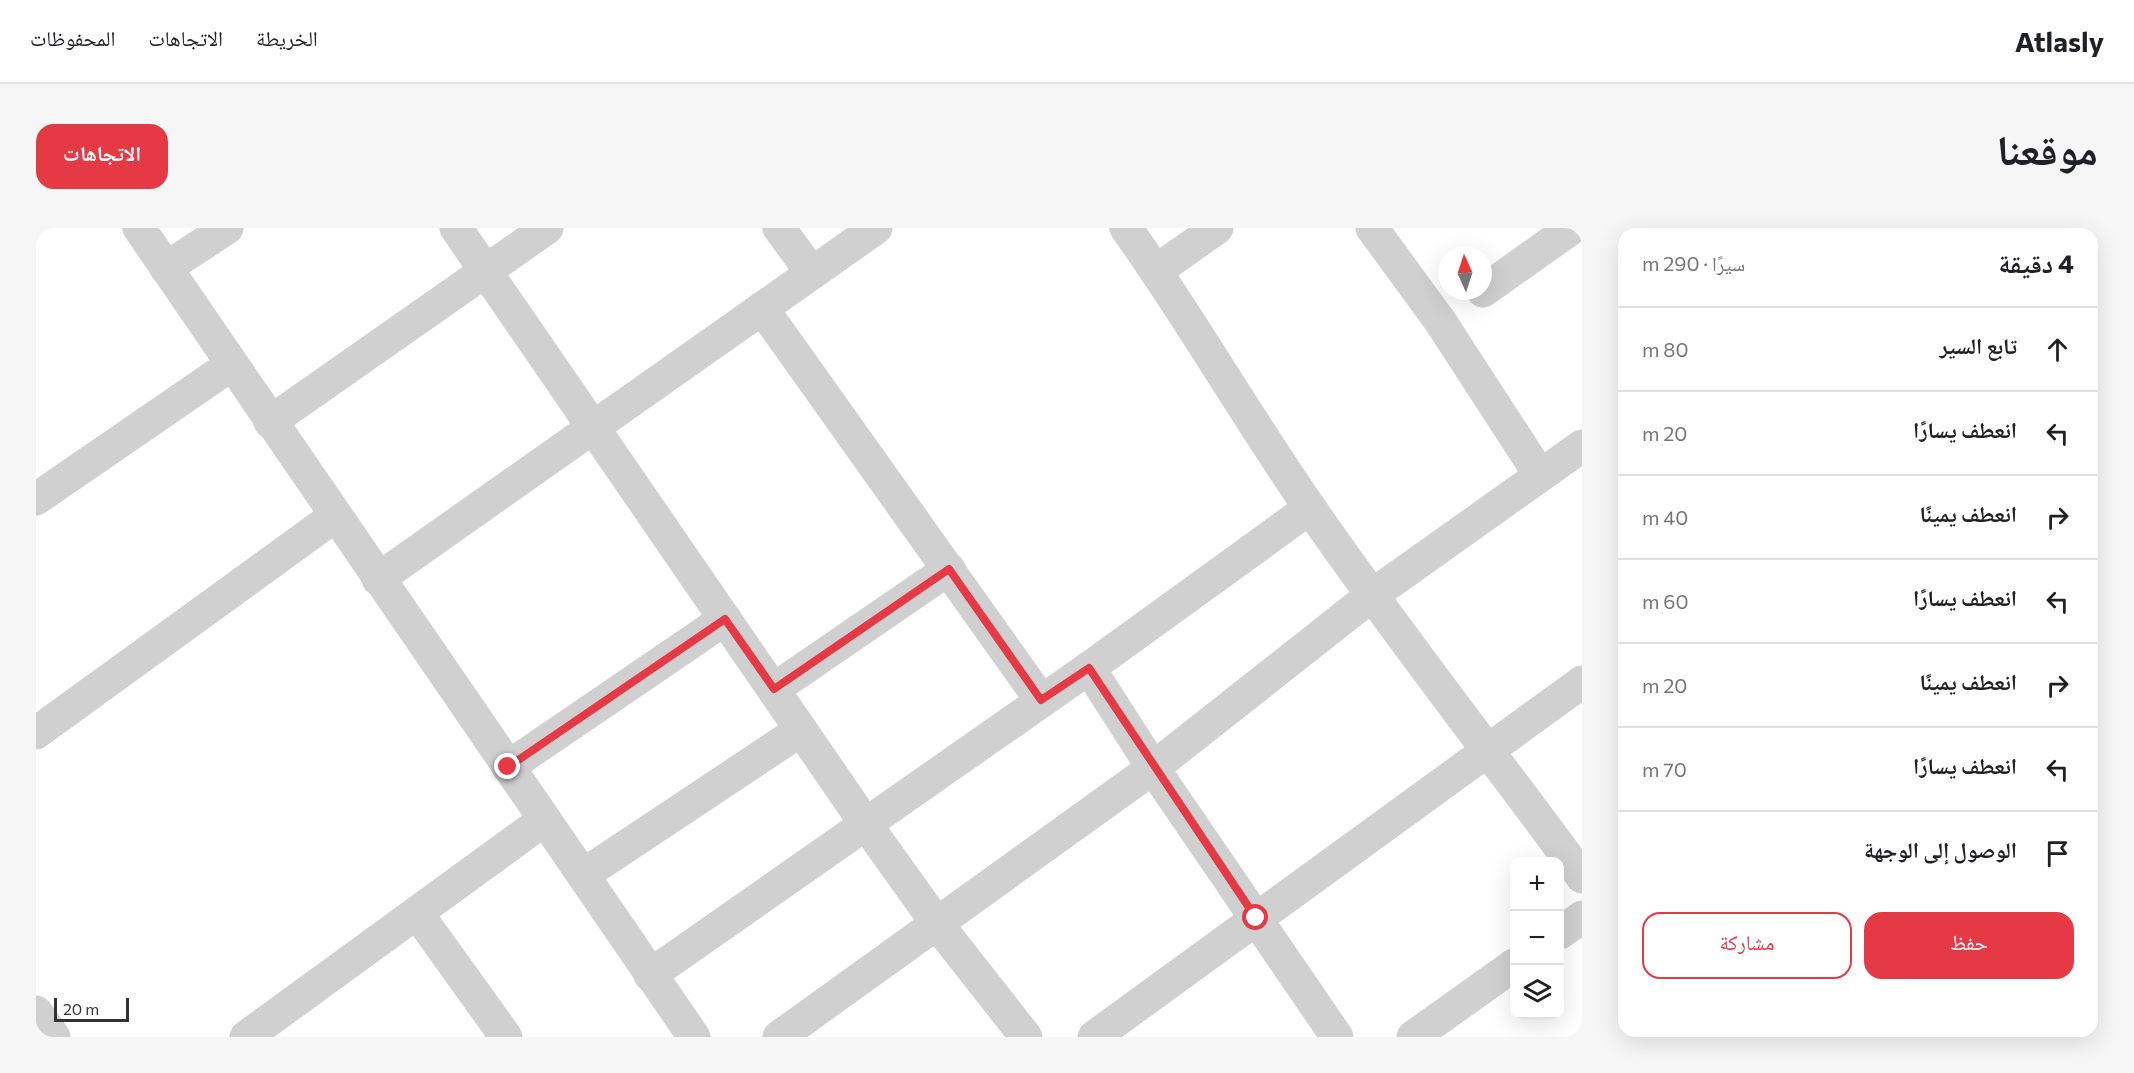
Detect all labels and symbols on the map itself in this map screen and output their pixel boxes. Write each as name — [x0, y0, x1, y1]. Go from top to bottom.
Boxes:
north arrow — [1438, 246, 1492, 300]
route end — [494, 753, 520, 779]
route start — [1242, 904, 1268, 930]
scale bar — [54, 995, 129, 1022]

